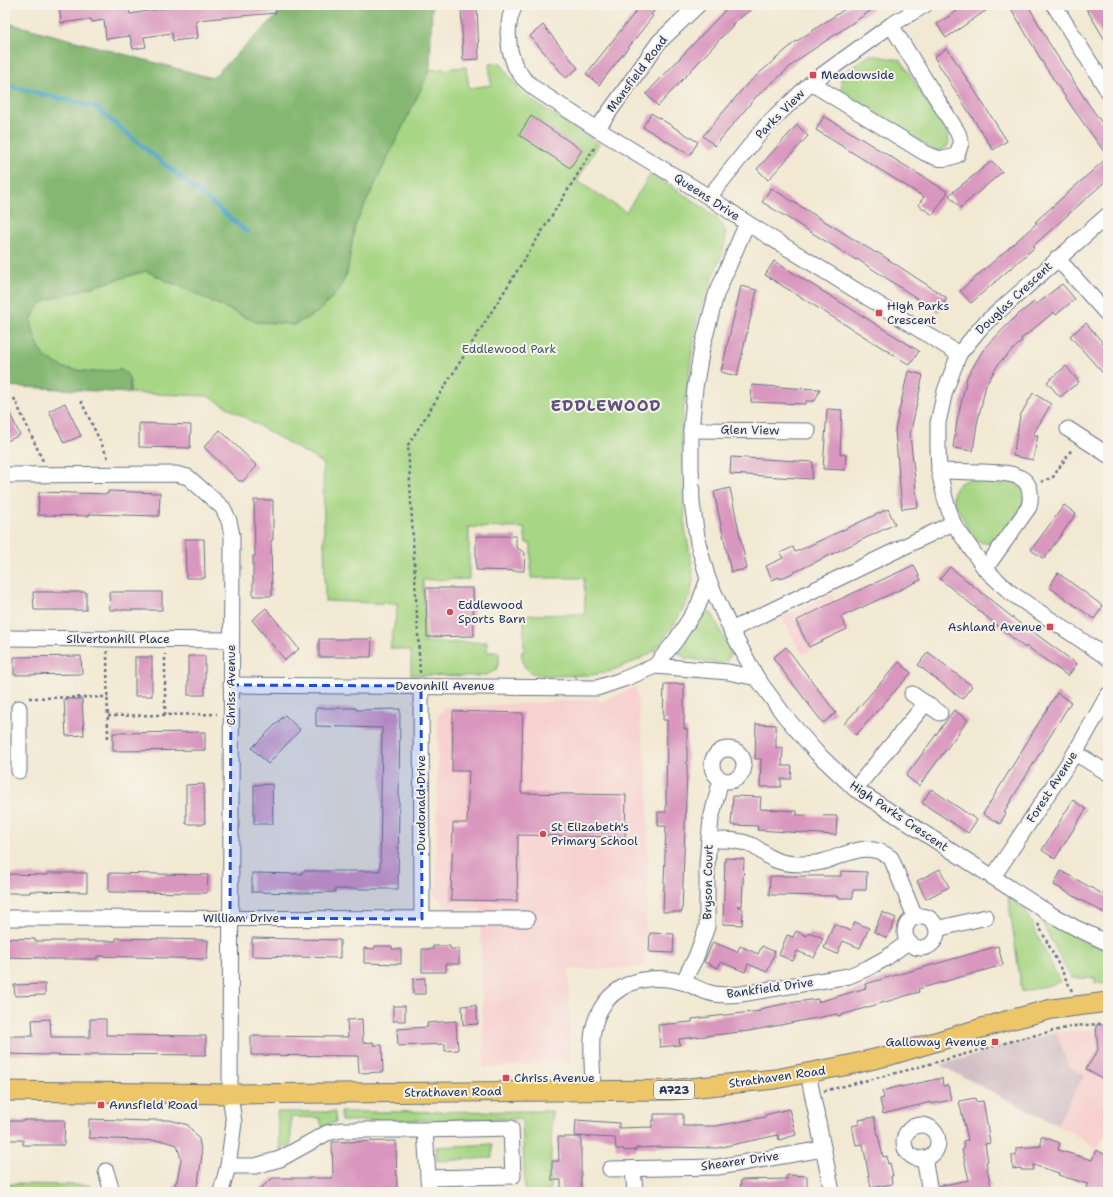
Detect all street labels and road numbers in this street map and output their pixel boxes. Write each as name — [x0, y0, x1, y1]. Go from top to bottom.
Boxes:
street label: Mansfield Road — [603, 32, 671, 115]
street label: Parks View — [752, 85, 809, 142]
street label: Queens Drive — [671, 170, 743, 224]
street label: Douglas Crescent — [972, 258, 1056, 338]
street label: Glen View — [720, 421, 780, 439]
street label: Silvertonhill Place — [66, 631, 170, 647]
street label: Chriss Avenue — [223, 644, 239, 725]
street label: Devonhill Avenue — [395, 678, 495, 694]
street label: Forest Avenue — [1023, 748, 1081, 826]
street label: Dundonald Drive — [413, 755, 429, 851]
street label: High Parks Crescent — [847, 777, 951, 855]
street label: Bryson Court — [699, 844, 717, 920]
street label: William Drive — [203, 910, 279, 926]
street label: Bankfield Drive — [726, 974, 815, 1002]
street label: Strathaven Road — [727, 1062, 827, 1092]
road number: A723 — [654, 1081, 694, 1099]
street label: Strathaven Road — [404, 1083, 502, 1101]
street label: Shearer Drive — [700, 1148, 780, 1174]

